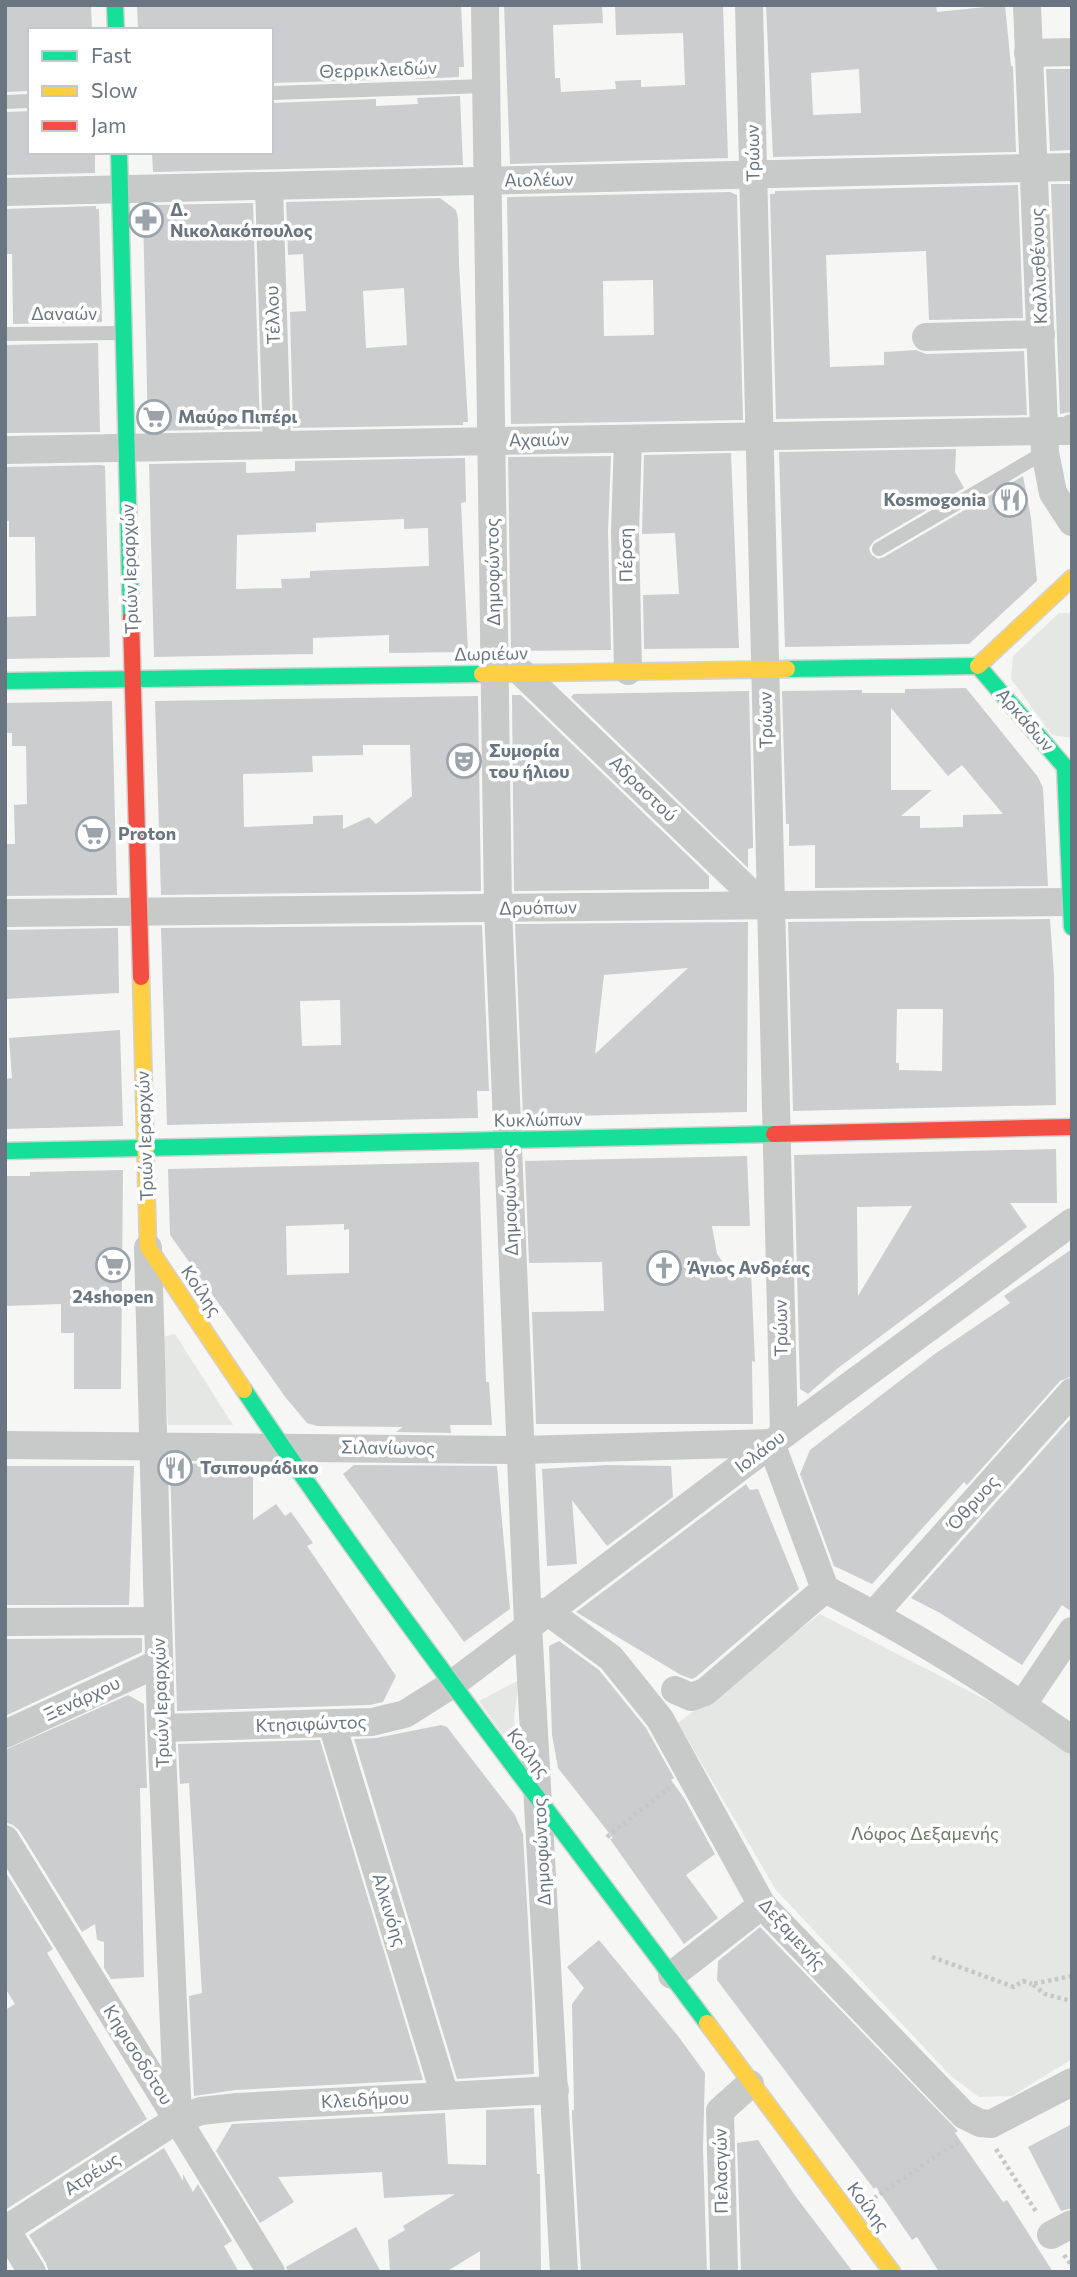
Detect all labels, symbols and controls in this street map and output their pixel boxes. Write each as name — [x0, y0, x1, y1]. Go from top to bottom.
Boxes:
legend — [28, 28, 273, 154]
text: Fast — [91, 42, 132, 67]
street label: Θερρικλειδών — [319, 56, 437, 82]
text: Slow — [91, 77, 138, 102]
text: Jam — [91, 112, 126, 137]
street label: Τρώων — [741, 124, 763, 182]
street label: Αιολέων — [504, 167, 574, 191]
place label: Δ. Νικολακόπουλος — [170, 198, 313, 241]
pharmacy icon: Δ. Νικολακόπουλος — [127, 201, 165, 239]
street label: Καλλισθένους — [1025, 207, 1051, 325]
street label: Τέλλου — [260, 285, 284, 345]
street label: Δαναών — [31, 302, 97, 324]
supermarket icon: Μαύρο Πιπέρι — [135, 398, 173, 436]
place label: Μαύρο Πιπέρι — [178, 405, 297, 427]
street label: Αχαιών — [509, 427, 569, 451]
restaurant icon: Kosmogonia — [991, 481, 1029, 519]
place label: Kosmogonia — [883, 488, 986, 510]
street label: Τριών Ιεραρχών — [116, 504, 142, 634]
street label: Δημοφώντος — [480, 518, 504, 626]
street label: Πέρση — [614, 528, 636, 582]
street label: Δωριέων — [454, 641, 528, 665]
street label: Αρκάδων — [992, 683, 1059, 756]
street label: Τρώων — [754, 691, 776, 749]
place label: Συμορία του ήλιου — [489, 739, 570, 782]
theatre icon: Συμορία του ήλιου — [445, 742, 483, 780]
street label: Αδραστού — [605, 751, 682, 826]
supermarket icon: Proton — [74, 815, 112, 853]
place label: Proton — [118, 822, 176, 844]
street label: Δρυόπων — [499, 895, 577, 919]
street label: Τριών Ιεραρχών — [131, 1071, 157, 1201]
street label: Κυκλώπων — [493, 1107, 582, 1131]
street label: Δημοφώντος — [496, 1147, 522, 1256]
supermarket icon: 24shopen — [94, 1246, 132, 1284]
church icon: Άγιος Ανδρέας — [645, 1249, 683, 1287]
place label: Άγιος Ανδρέας — [687, 1256, 810, 1278]
street label: Κοίλης — [177, 1261, 227, 1320]
place label: 24shopen — [72, 1285, 154, 1307]
street label: Τρώων — [769, 1299, 791, 1357]
street label: Ιολάου — [730, 1425, 789, 1477]
street label: Σιλανίωνος — [341, 1435, 435, 1459]
restaurant icon: Τσιπουράδικο — [156, 1449, 194, 1487]
place label: Τσιπουράδικο — [200, 1456, 319, 1478]
street label: Όθρυος — [941, 1470, 1003, 1536]
street label: Τριών Ιεραρχών — [147, 1638, 173, 1768]
street label: Ξενάρχου — [40, 1671, 123, 1725]
street label: Κτησιφώντος — [255, 1710, 367, 1736]
street label: Κοίλης — [503, 1723, 555, 1781]
street label: Δημοφώντος — [527, 1797, 555, 1907]
park label: Λόφος Δεξαμενής — [851, 1822, 999, 1844]
street label: Αλκινόης — [368, 1870, 412, 1949]
street label: Δεξαμενής — [755, 1893, 831, 1974]
street label: Κηφισοδότου — [99, 2000, 178, 2109]
street label: Κλειδήμου — [320, 2086, 410, 2112]
street label: Πελασγών — [708, 2128, 732, 2214]
street label: Ατρέως — [59, 2147, 124, 2199]
street label: Κοίλης — [843, 2177, 895, 2236]

